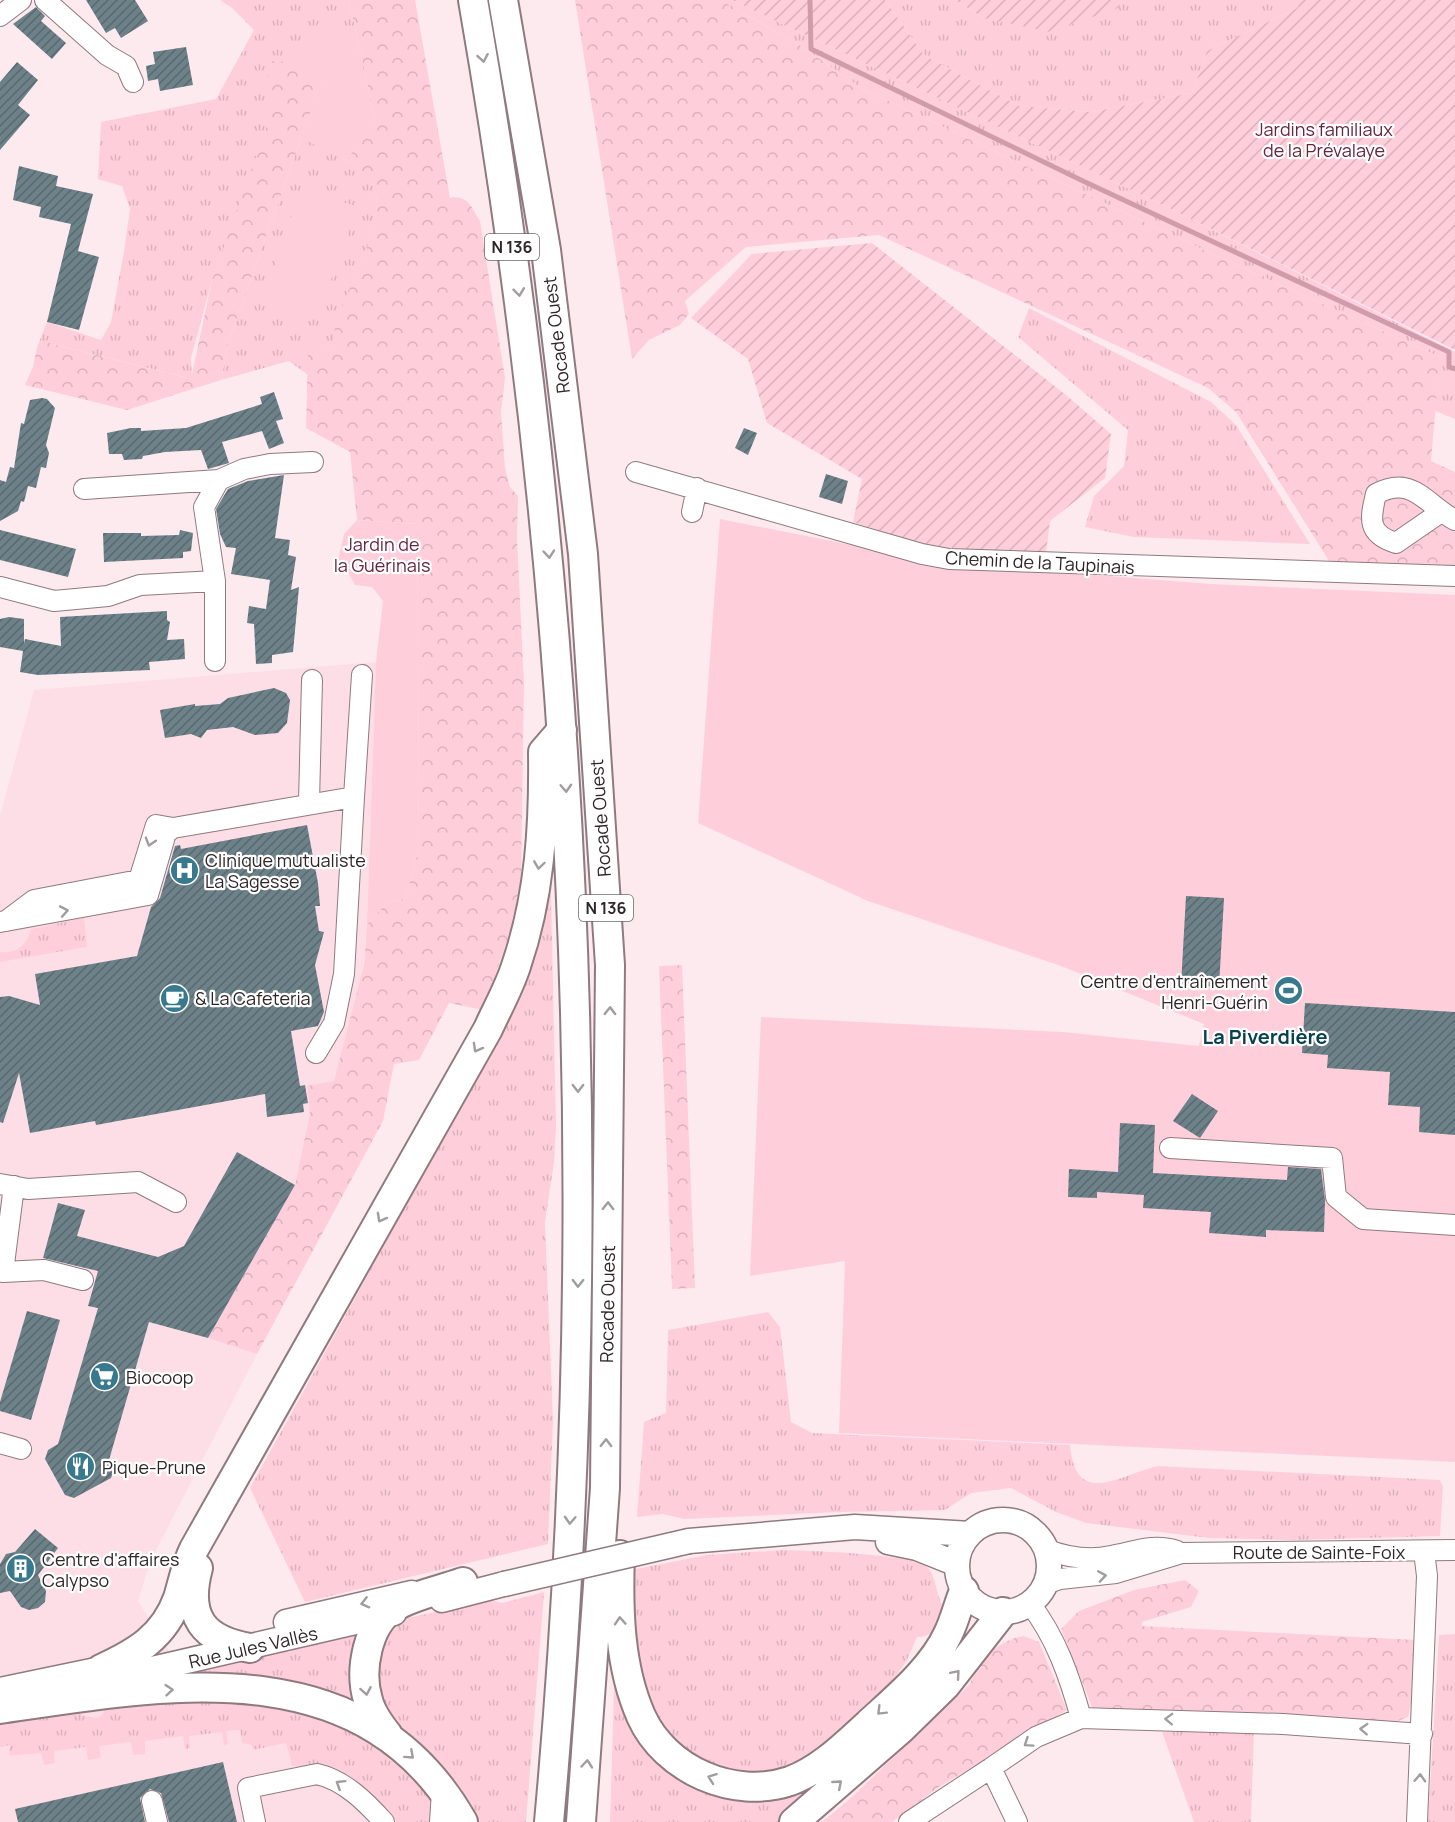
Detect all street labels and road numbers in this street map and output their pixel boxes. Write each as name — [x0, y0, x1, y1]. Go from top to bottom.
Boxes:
road number: N 136 — [485, 234, 539, 260]
street label: Rocade Ouest — [537, 275, 575, 395]
street label: Chemin de la Taupinais — [945, 545, 1135, 579]
street label: Rocade Ouest — [584, 759, 616, 877]
road number: N 136 — [579, 895, 633, 921]
street label: Rocade Ouest — [594, 1245, 620, 1363]
street label: Route de Sainte-Foix — [1233, 1540, 1406, 1564]
street label: Rue Jules Vallès — [186, 1621, 320, 1673]

